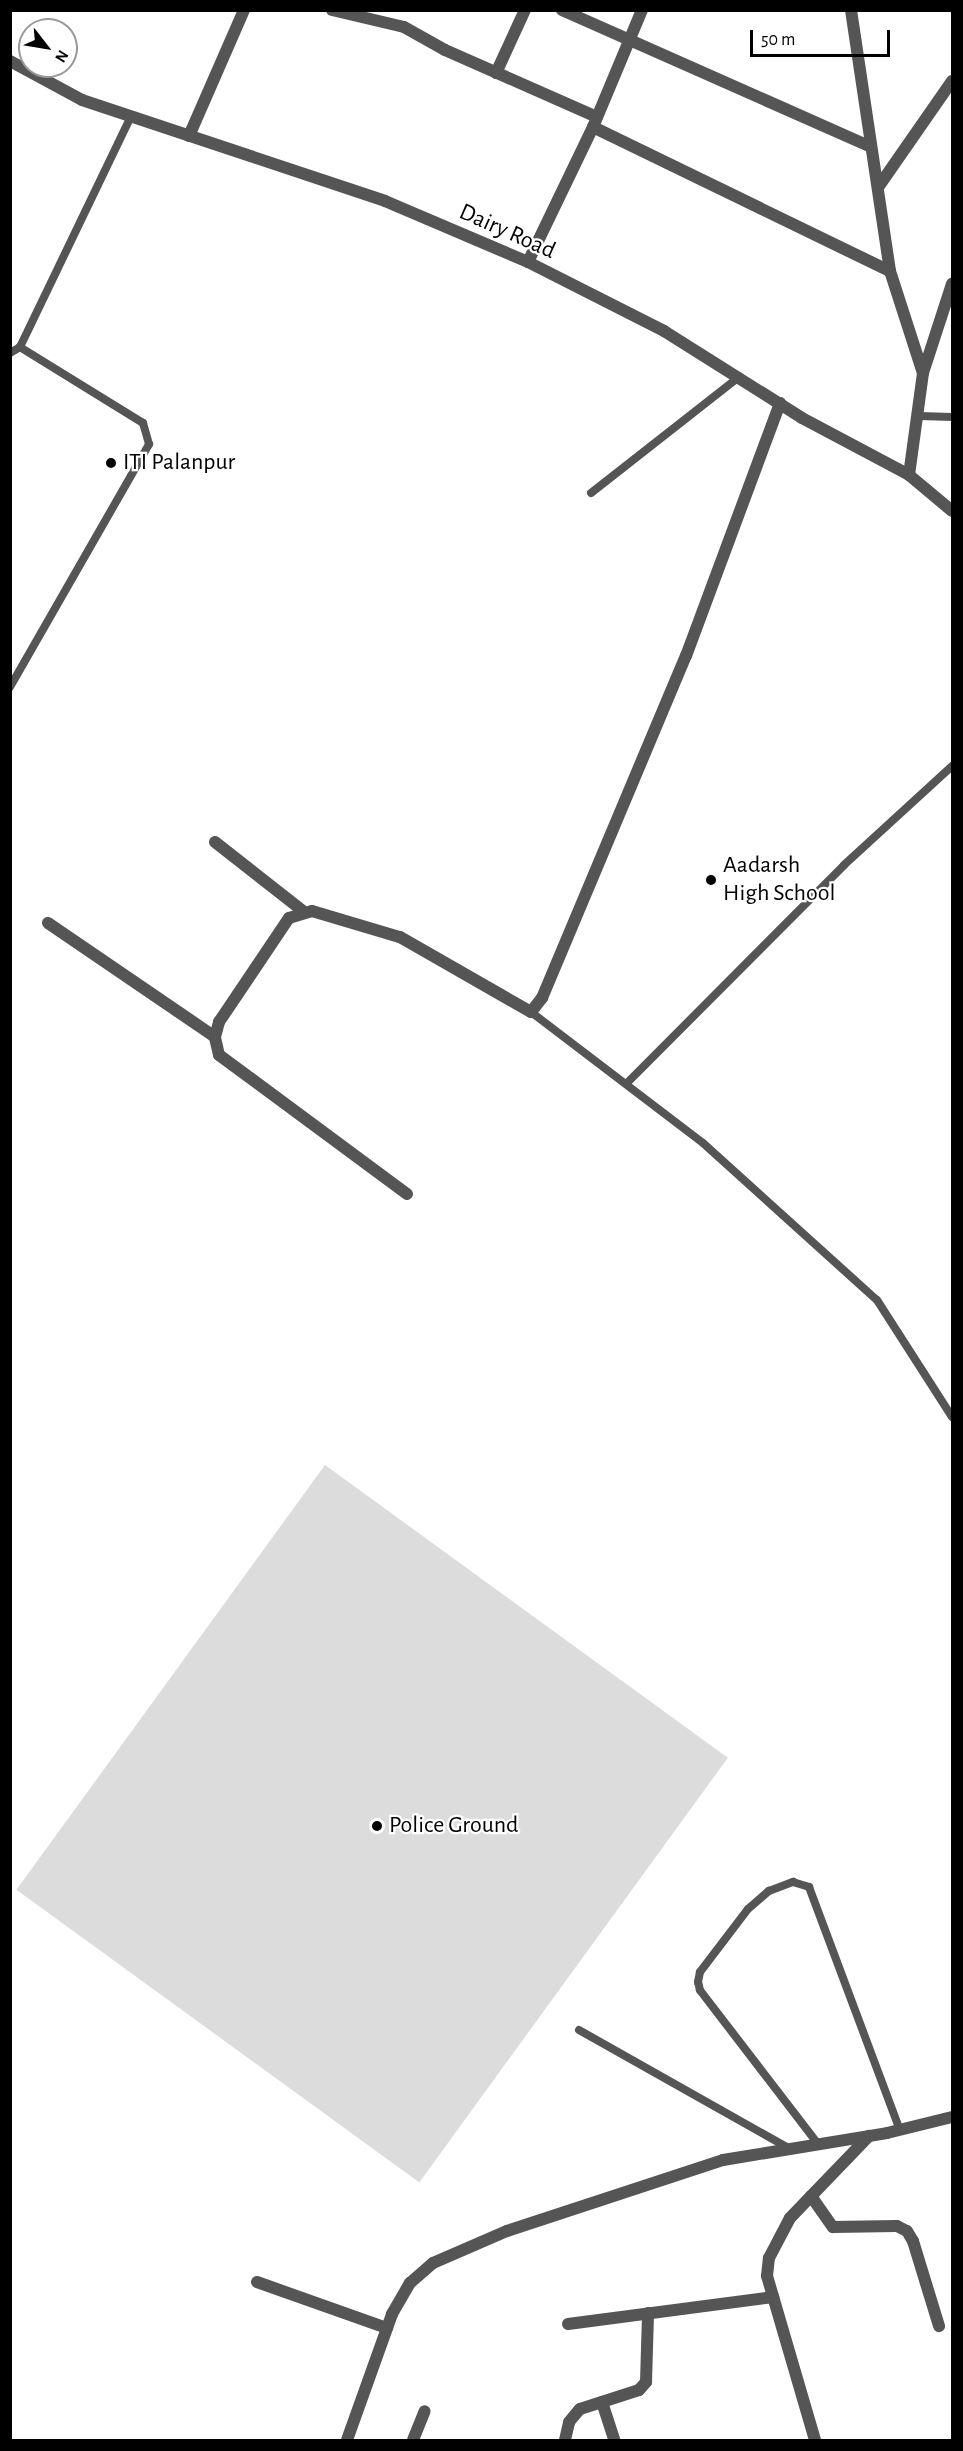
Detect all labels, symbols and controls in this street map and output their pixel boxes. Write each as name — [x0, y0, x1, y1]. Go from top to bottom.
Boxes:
north arrow — [18, 18, 78, 78]
scale bar — [753, 18, 892, 56]
text: 50 m — [761, 31, 795, 49]
text: N — [52, 47, 71, 65]
street label: Dairy Road — [454, 198, 560, 266]
place label: ITI Palanpur — [123, 449, 235, 477]
marker: ITI Palanpur — [104, 456, 118, 470]
place label: Aadarsh High School — [723, 852, 835, 908]
marker: Aadarsh High School — [704, 873, 718, 887]
place label: Police Ground — [389, 1812, 519, 1840]
marker: Police Ground — [370, 1819, 384, 1833]

